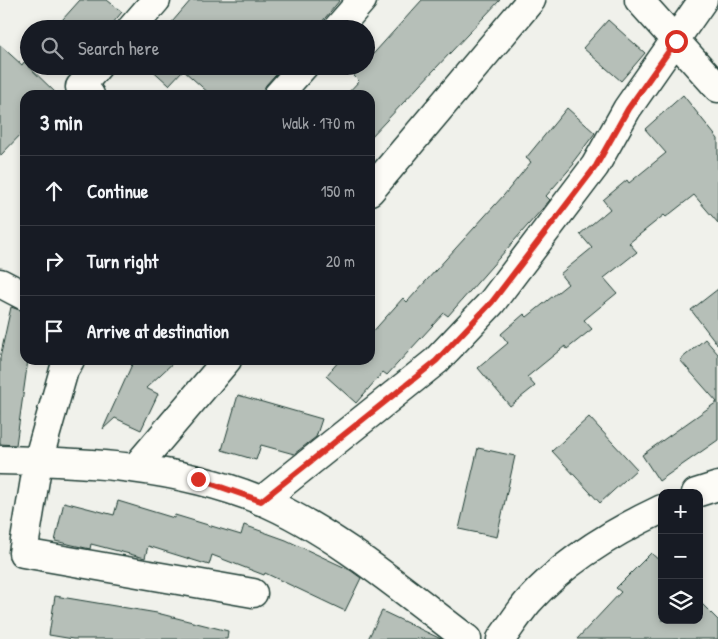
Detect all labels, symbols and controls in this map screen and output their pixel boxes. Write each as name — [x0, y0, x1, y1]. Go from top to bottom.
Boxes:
search box — [20, 20, 375, 75]
route start — [665, 30, 688, 53]
icon: search — [38, 34, 66, 62]
text: Search here — [78, 35, 159, 61]
text: 3 min — [40, 108, 83, 137]
text: Walk · 170 m — [282, 112, 355, 134]
icon: ahead — [40, 177, 68, 205]
text: Continue — [87, 178, 148, 204]
text: 150 m — [321, 180, 355, 202]
icon: right — [40, 247, 68, 275]
text: Turn right — [87, 248, 158, 274]
text: 20 m — [326, 250, 355, 272]
icon: arrive — [40, 317, 68, 345]
text: Arrive at destination — [87, 318, 229, 344]
route end — [187, 468, 210, 491]
map controls — [658, 489, 703, 624]
button: + — [658, 489, 703, 534]
button: − — [658, 534, 703, 579]
button: layers — [658, 579, 703, 624]

